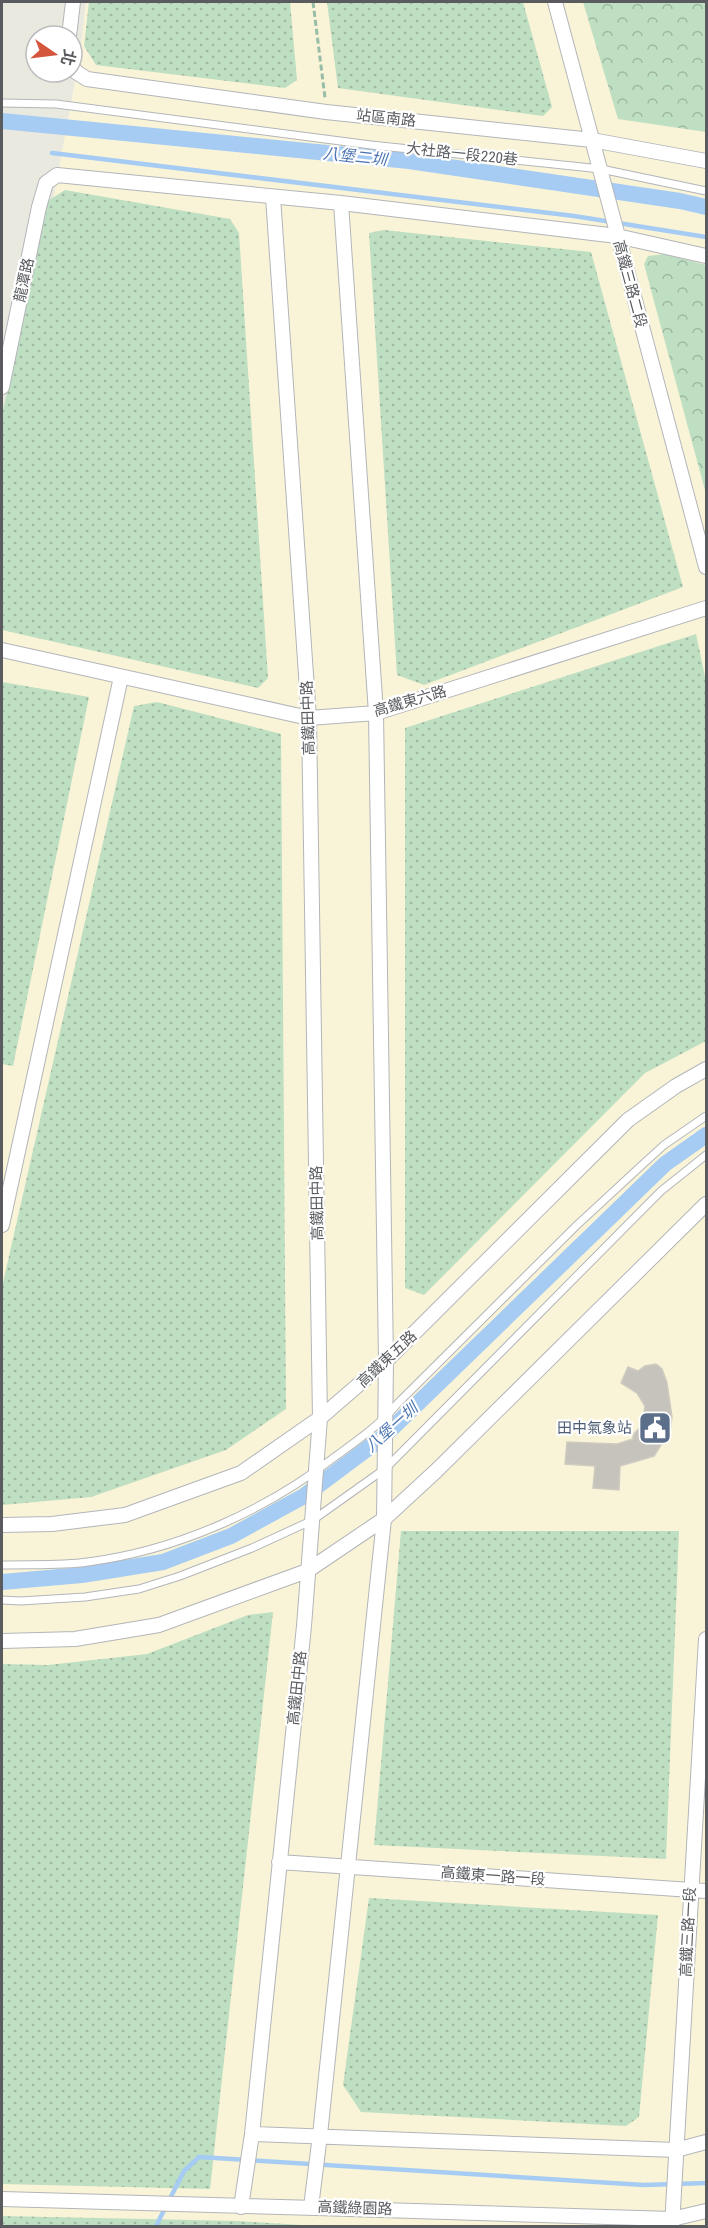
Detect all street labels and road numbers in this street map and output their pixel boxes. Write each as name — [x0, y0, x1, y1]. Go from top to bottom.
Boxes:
street label: 站區南路 — [355, 106, 417, 130]
street label: 大社路一段220巷 — [405, 139, 519, 169]
street label: 高鐵三路二段 — [610, 238, 650, 330]
street label: 龍潭路 — [11, 256, 37, 304]
street label: 高鐵田中路 — [298, 680, 318, 756]
street label: 高鐵東六路 — [371, 682, 449, 720]
street label: 高鐵田中路 — [307, 1165, 327, 1241]
street label: 高鐵東五路 — [353, 1327, 421, 1391]
street label: 高鐵田中路 — [284, 1650, 310, 1726]
street label: 高鐵東一路一段 — [440, 1863, 546, 1889]
street label: 高鐵三路一段 — [677, 1887, 699, 1977]
street label: 高鐵綠園路 — [317, 2198, 393, 2218]

